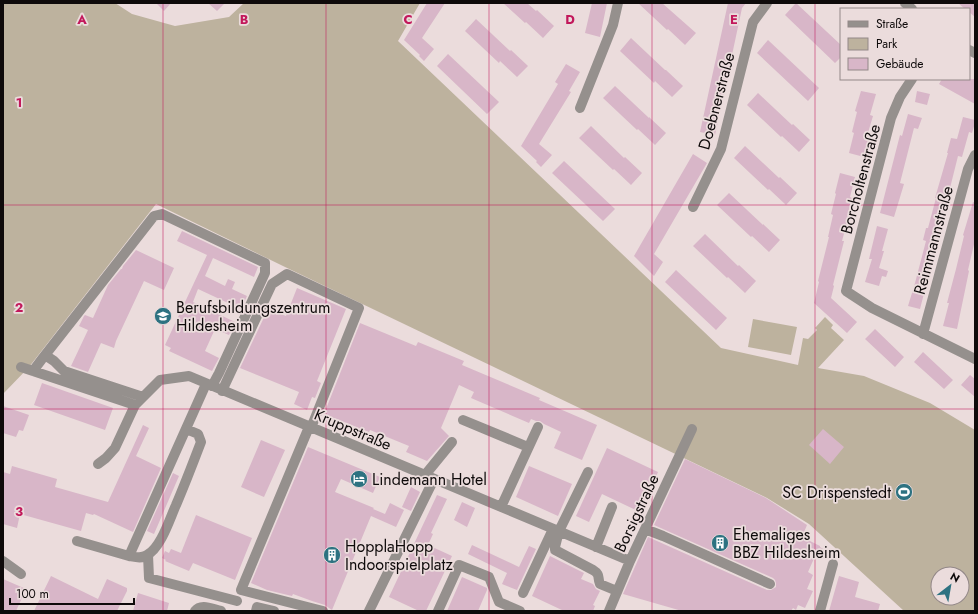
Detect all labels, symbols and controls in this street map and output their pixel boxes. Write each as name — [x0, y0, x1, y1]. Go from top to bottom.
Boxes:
legend — [840, 8, 970, 80]
text: A — [76, 10, 87, 29]
text: B — [240, 10, 249, 29]
text: C — [403, 10, 413, 29]
text: D — [565, 10, 575, 29]
text: E — [730, 10, 738, 29]
text: Straße — [876, 15, 908, 33]
text: Park — [876, 35, 898, 53]
street label: Doebnerstraße — [692, 50, 741, 152]
text: Gebäude — [876, 55, 923, 73]
text: 1 — [16, 93, 22, 112]
street label: Borcholtenstraße — [835, 122, 886, 236]
street label: Reimmannstraße — [908, 183, 959, 297]
place label: Berufsbildungszentrum Hildesheim — [176, 296, 331, 337]
text: 2 — [15, 298, 23, 317]
school or university icon: Berufsbildungszentrum Hildesheim — [153, 306, 173, 326]
street label: Kruppstraße — [311, 403, 395, 456]
place label: Lindemann Hotel — [372, 468, 487, 491]
hotel icon: Lindemann Hotel — [349, 469, 369, 489]
street label: Borsigstraße — [608, 470, 665, 556]
place label: SC Drispenstedt — [782, 481, 891, 504]
sports icon: SC Drispenstedt — [894, 482, 914, 502]
text: 3 — [15, 502, 23, 521]
place label: Ehemaliges BBZ Hildesheim — [733, 523, 841, 564]
building icon: Ehemaliges BBZ Hildesheim — [710, 533, 730, 553]
place label: HopplaHopp Indoorspielplatz — [345, 535, 453, 576]
building icon: HopplaHopp Indoorspielplatz — [322, 545, 342, 565]
north arrow — [930, 566, 970, 606]
text: N — [947, 568, 963, 587]
scale bar — [10, 580, 134, 606]
text: 100 m — [16, 585, 49, 603]

